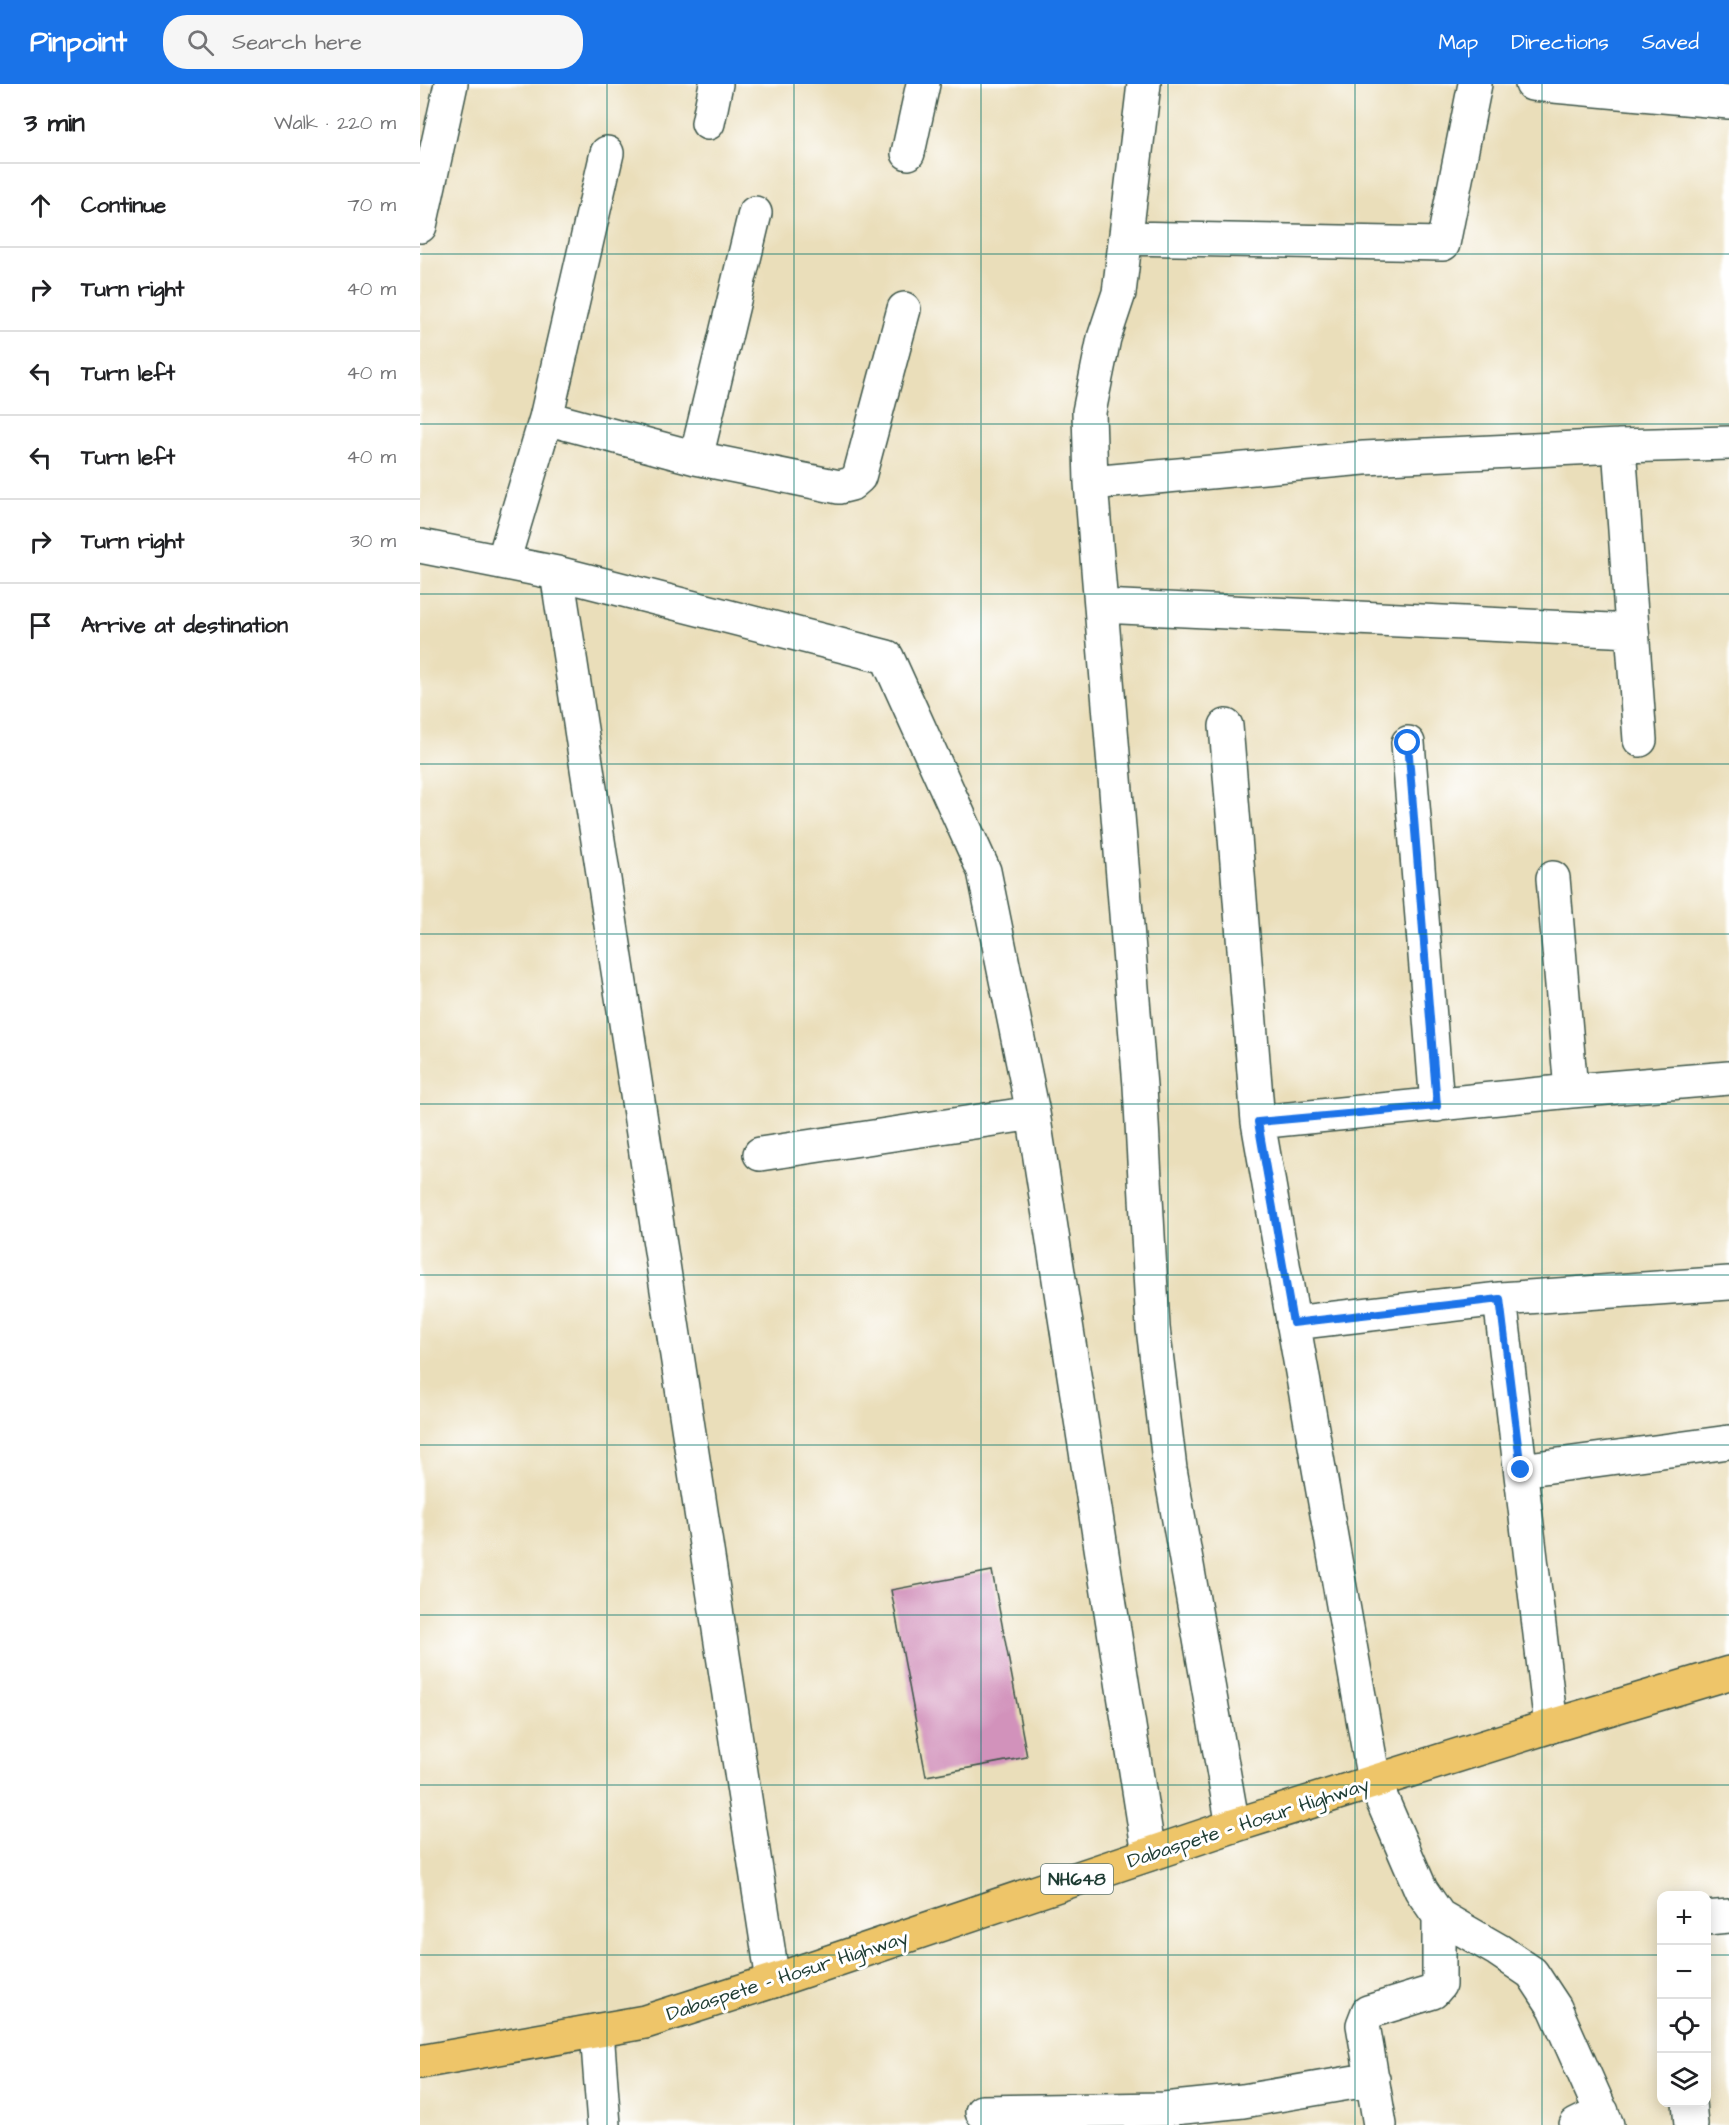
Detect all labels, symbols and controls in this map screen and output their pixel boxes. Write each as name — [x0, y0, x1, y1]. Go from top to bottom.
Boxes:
search box — [163, 15, 583, 69]
text: Pinpoint — [30, 23, 127, 62]
icon: search — [184, 26, 217, 59]
text: Search here — [232, 27, 362, 58]
text: Map — [1438, 28, 1478, 57]
text: Directions — [1511, 28, 1609, 57]
text: Saved — [1642, 28, 1699, 57]
text: 3 min — [24, 105, 85, 141]
text: Walk · 220 m — [274, 109, 396, 137]
icon: ahead — [24, 189, 57, 222]
text: Continue — [81, 190, 166, 221]
text: 70 m — [348, 191, 396, 219]
icon: right — [24, 273, 57, 306]
text: Turn right — [81, 274, 184, 305]
text: 40 m — [346, 275, 396, 303]
icon: left — [24, 357, 57, 390]
text: Turn left — [81, 358, 175, 389]
text: 40 m — [346, 359, 396, 387]
icon: left — [24, 441, 57, 474]
text: Turn left — [81, 442, 175, 473]
text: 40 m — [346, 443, 396, 471]
icon: right — [24, 525, 57, 558]
text: Turn right — [81, 526, 184, 557]
text: 30 m — [350, 527, 396, 555]
icon: arrive — [24, 609, 57, 642]
text: Arrive at destination — [81, 610, 288, 641]
route start — [1394, 729, 1420, 755]
route end — [1507, 1456, 1533, 1482]
street label: Dabaspete - Hosur Highway — [1124, 1771, 1373, 1876]
road number: NH648 — [1041, 1864, 1113, 1894]
map controls — [1657, 1891, 1711, 2107]
button: + — [1657, 1891, 1711, 1945]
street label: Dabaspete - Hosur Highway — [663, 1924, 912, 2029]
button: − — [1657, 1945, 1711, 1999]
button: locate — [1657, 1999, 1711, 2053]
button: layers — [1657, 2053, 1711, 2107]

